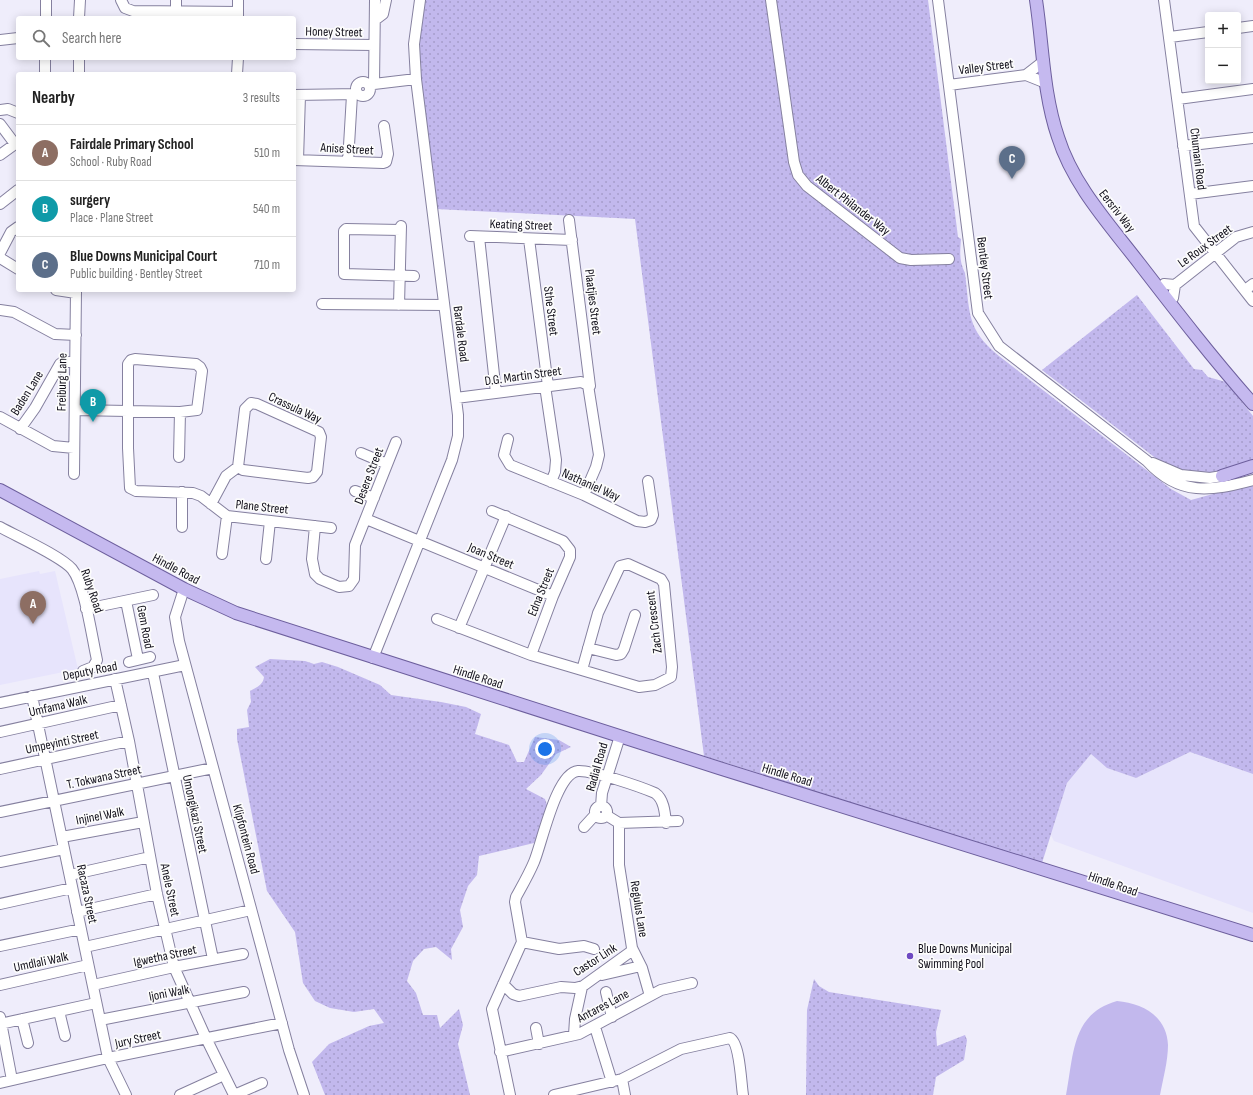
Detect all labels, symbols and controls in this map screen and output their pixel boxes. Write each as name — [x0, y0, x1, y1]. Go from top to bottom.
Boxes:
map controls — [1205, 12, 1241, 84]
button: + — [1205, 12, 1241, 48]
search box — [16, 16, 296, 60]
street label: Honey Street — [305, 24, 363, 40]
icon: search — [30, 27, 52, 49]
text: Search here — [62, 29, 122, 48]
button: − — [1205, 48, 1241, 84]
street label: Valley Street — [958, 56, 1014, 78]
text: Nearby — [32, 88, 75, 108]
text: 3 results — [243, 90, 280, 106]
street label: Chumani Road — [1186, 127, 1210, 191]
text: Fairdale Primary School — [70, 135, 194, 154]
street label: Anise Street — [319, 140, 374, 158]
text: A — [42, 145, 48, 161]
text: 510 m — [254, 145, 280, 161]
pin: C — [999, 146, 1025, 179]
text: School · Ruby Road — [70, 154, 152, 170]
street label: Albert Philander Way — [812, 170, 893, 239]
street label: Eersriv Way — [1095, 186, 1139, 236]
text: surgery — [70, 191, 110, 210]
text: B — [42, 201, 48, 217]
text: 540 m — [253, 201, 280, 217]
text: Place · Plane Street — [70, 210, 153, 226]
street label: Keating Street — [489, 216, 553, 234]
street label: Le Roux Street — [1175, 221, 1235, 271]
street label: Bentley Street — [973, 236, 997, 300]
text: Blue Downs Municipal Court — [70, 247, 217, 266]
text: C — [42, 257, 48, 273]
text: 710 m — [254, 257, 280, 273]
text: Public building · Bentley Street — [70, 266, 202, 282]
street label: Plaatjies Street — [581, 268, 605, 336]
street label: Sthe Street — [540, 285, 562, 337]
street label: Bardale Road — [450, 305, 472, 363]
street label: Freiburg Lane — [53, 353, 71, 411]
street label: D.G. Martin Street — [484, 363, 562, 389]
street label: Baden Lane — [7, 368, 47, 418]
pin: B — [80, 389, 106, 422]
street label: Crassula Way — [266, 389, 324, 427]
street label: Desere Street — [351, 445, 387, 507]
street label: Nathaniel Way — [559, 465, 623, 505]
street label: Plane Street — [235, 496, 289, 518]
street label: Joan Street — [465, 539, 516, 573]
street label: Hindle Road — [150, 550, 202, 588]
street label: Edna Street — [524, 565, 558, 619]
street label: Ruby Road — [77, 567, 107, 615]
street label: Zach Crescent — [642, 590, 666, 654]
pin: A — [20, 591, 46, 624]
street label: Gem Road — [133, 604, 157, 650]
street label: Deputy Road — [61, 658, 119, 684]
street label: Hindle Road — [451, 661, 505, 693]
street label: Umfama Walk — [27, 692, 89, 720]
street label: Umpeyinti Street — [24, 726, 100, 758]
your location — [535, 739, 555, 759]
street label: Radial Road — [582, 741, 612, 793]
street label: Hindle Road — [760, 760, 814, 790]
street label: T. Tokwana Street — [65, 761, 143, 793]
street label: Umongikazi Street — [179, 773, 211, 855]
street label: Klipfontein Road — [229, 802, 263, 876]
street label: Injinel Walk — [75, 803, 125, 829]
street label: Anele Street — [156, 861, 183, 918]
street label: Racaza Street — [73, 863, 101, 925]
street label: Hindle Road — [1086, 868, 1140, 900]
street label: Regulus Lane — [627, 880, 651, 938]
street label: Castor Link — [570, 940, 620, 980]
street label: Igwetha Street — [132, 941, 198, 970]
place label: Blue Downs Municipal Swimming Pool — [918, 941, 1012, 972]
street label: Umdlali Walk — [12, 948, 70, 976]
marker: Blue Downs Municipal Swimming Pool — [905, 951, 915, 961]
street label: Ijoni Walk — [147, 981, 191, 1005]
street label: Antares Lane — [573, 986, 632, 1027]
street label: Jury Street — [113, 1026, 162, 1052]

